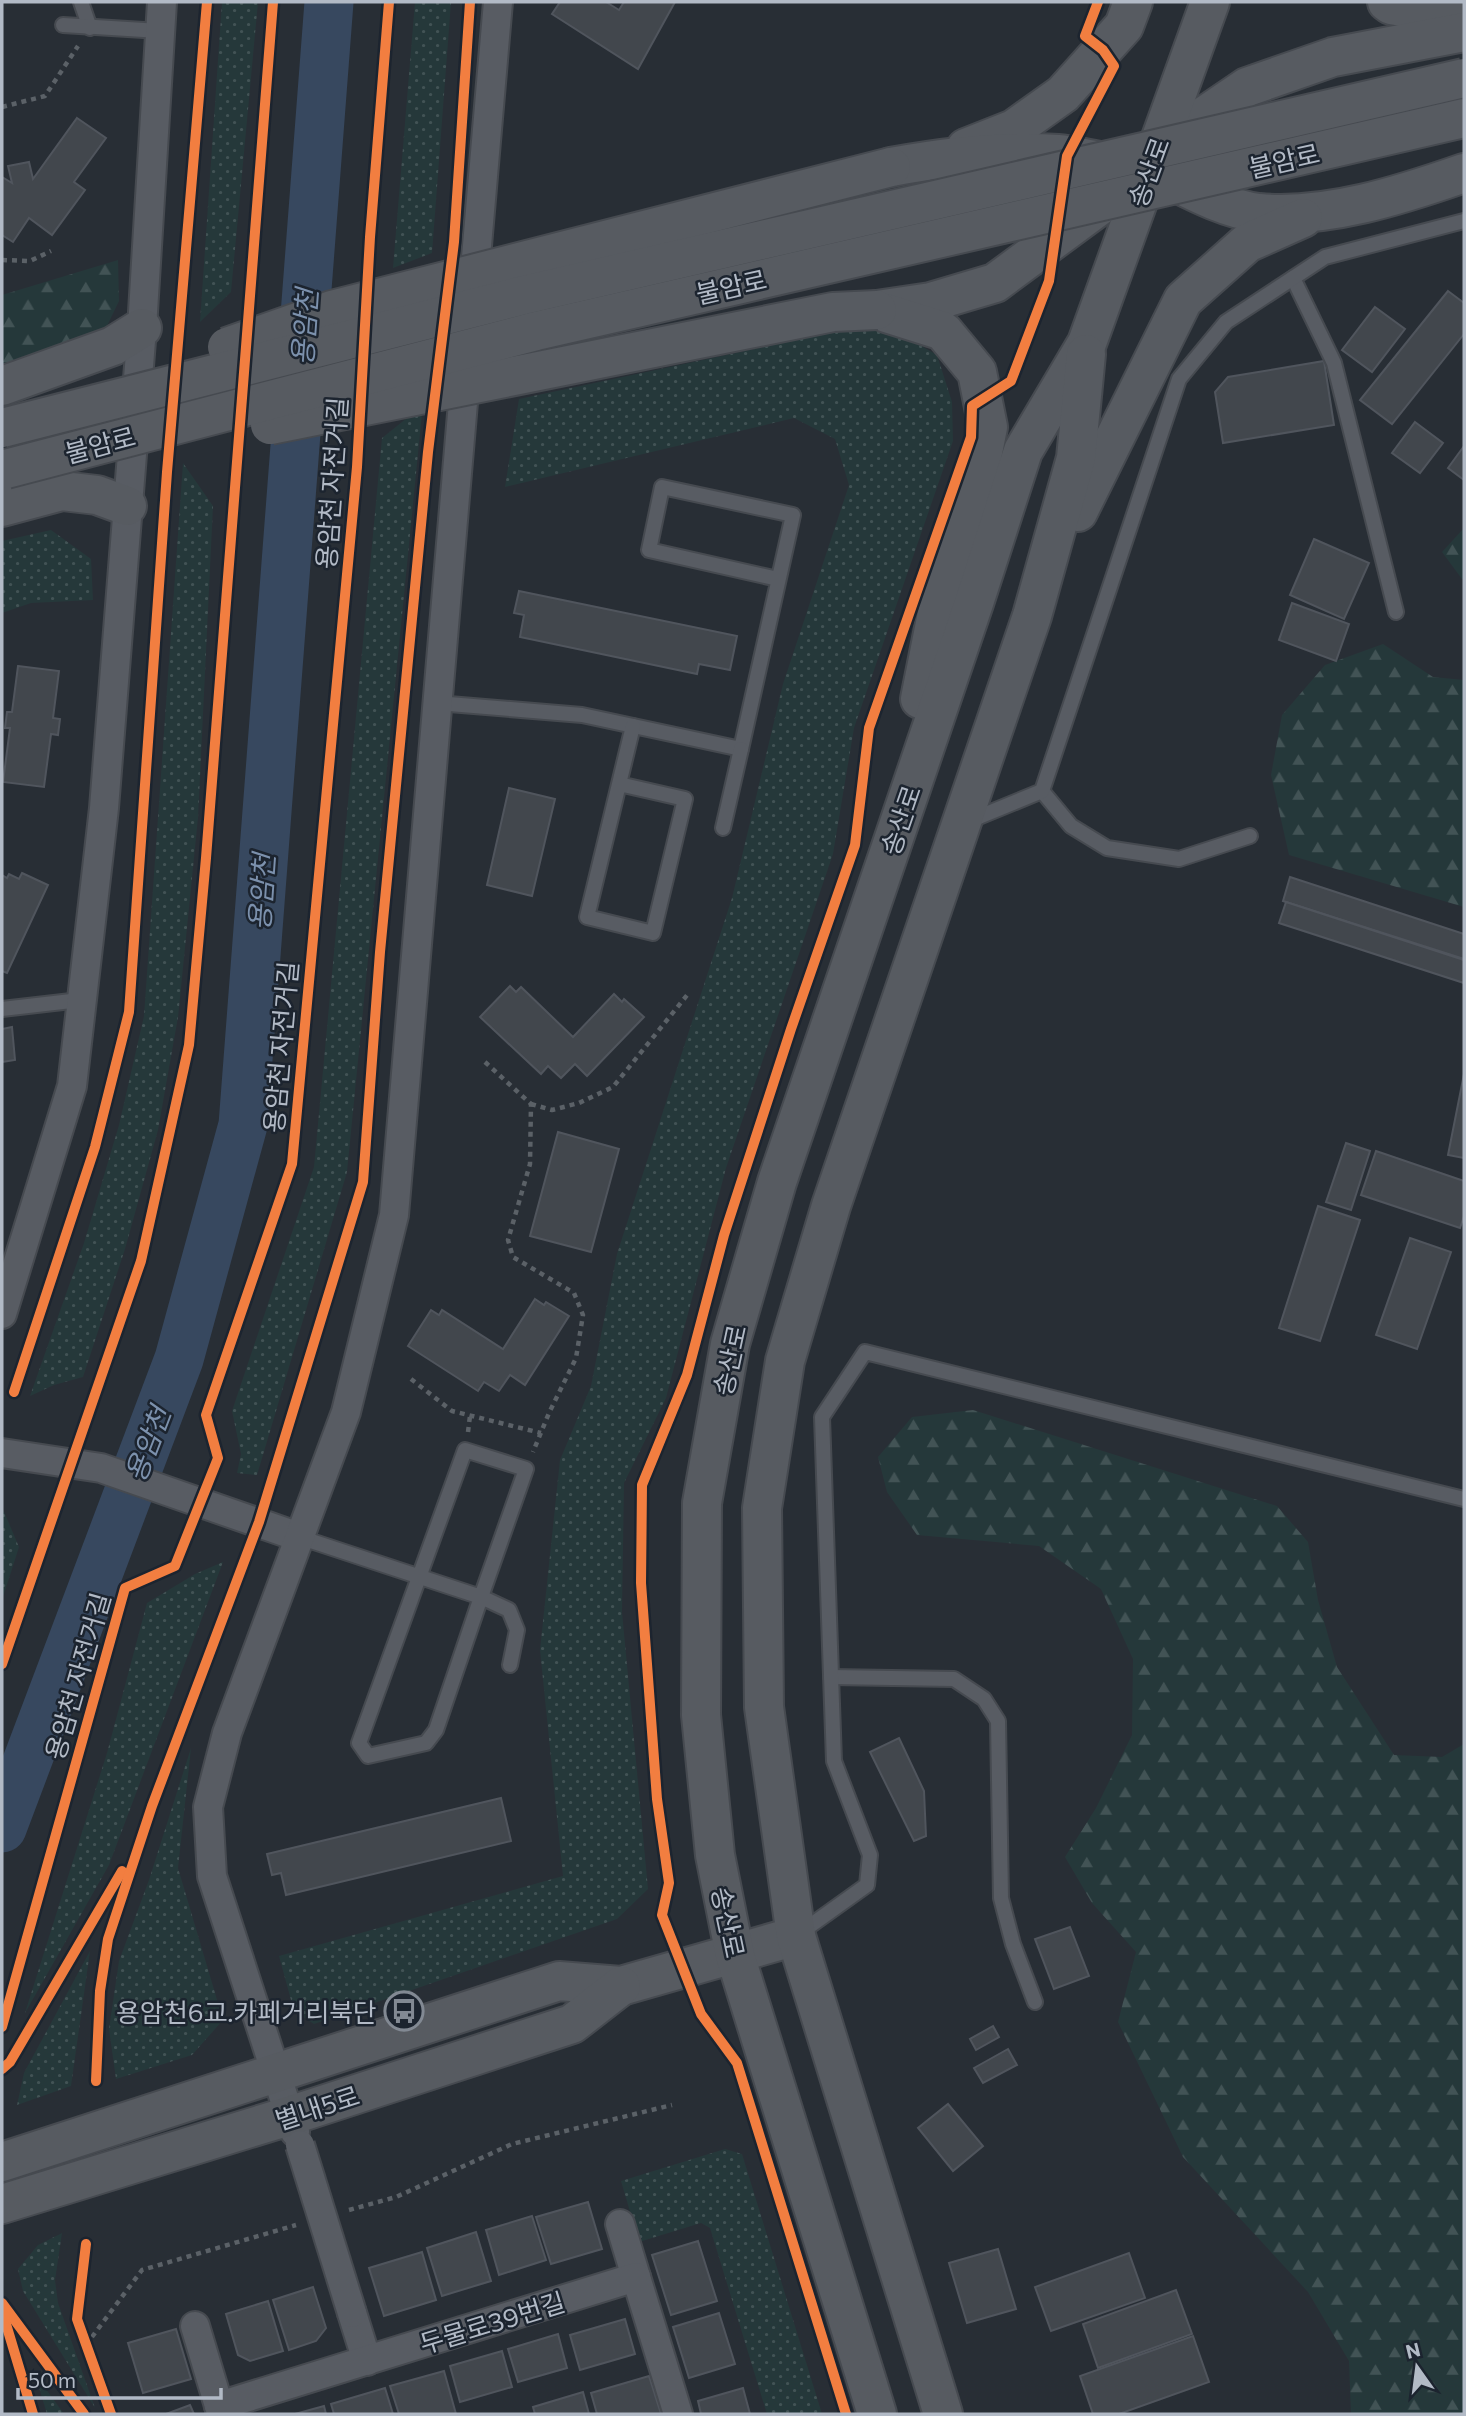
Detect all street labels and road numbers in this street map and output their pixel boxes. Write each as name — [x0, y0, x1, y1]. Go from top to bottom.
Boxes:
street label: 송산로 — [1121, 133, 1175, 211]
street label: 불암로 — [1246, 137, 1322, 183]
street label: 불암로 — [693, 263, 769, 309]
street label: 용암천 자전거길 — [310, 396, 352, 570]
street label: 불암로 — [61, 420, 139, 468]
street label: 송산로 — [874, 781, 926, 859]
street label: 용암천 자전거길 — [257, 960, 303, 1134]
street label: 송산로 — [706, 1322, 752, 1398]
street label: 용암천 자전거길 — [38, 1589, 116, 1763]
street label: 송산로 — [706, 1884, 752, 1960]
street label: 별내5로 — [271, 2079, 363, 2135]
street label: 두물로39번길 — [416, 2285, 568, 2359]

